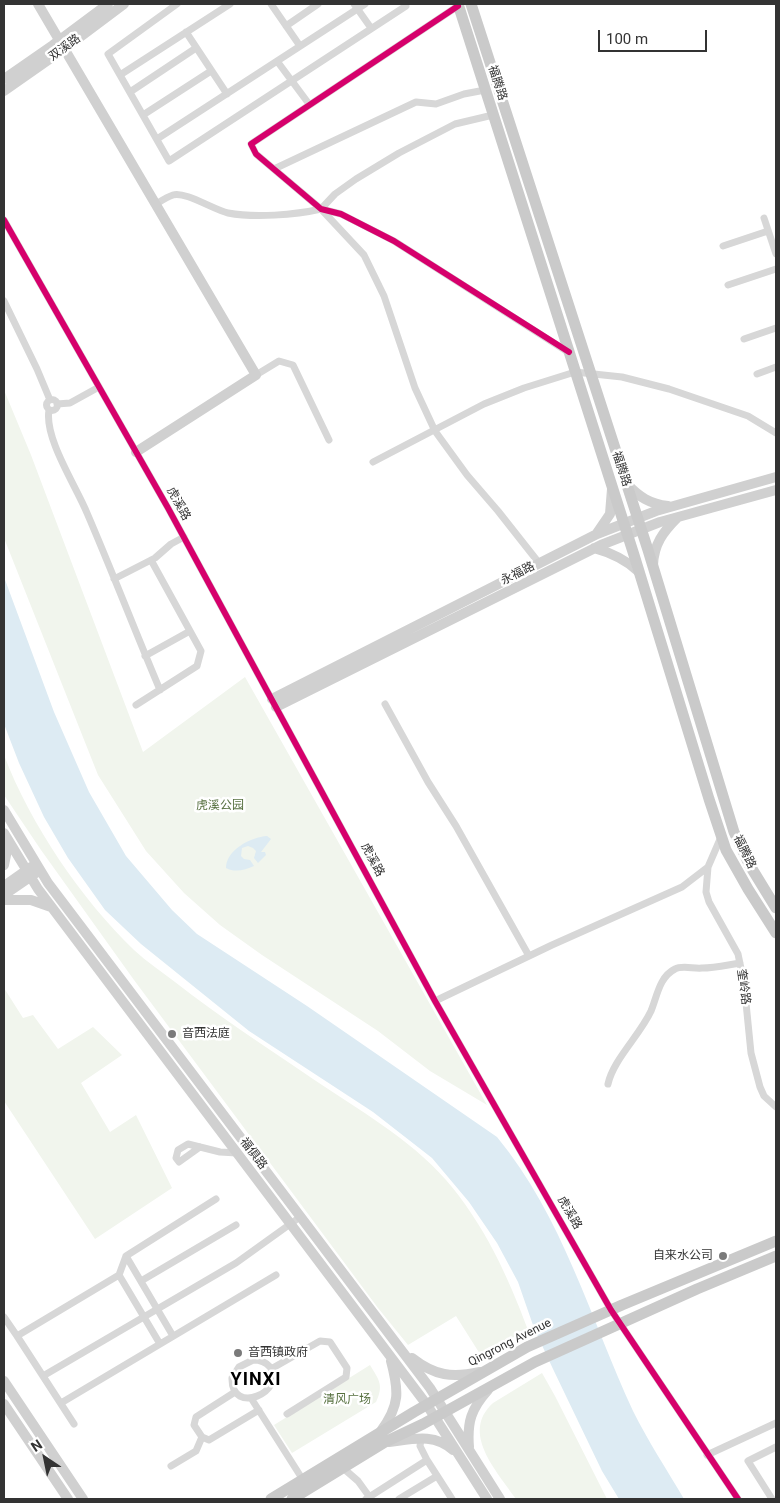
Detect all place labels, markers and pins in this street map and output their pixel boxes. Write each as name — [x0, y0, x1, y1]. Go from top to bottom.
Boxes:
place label: 音西法庭 — [182, 1027, 230, 1041]
marker: 音西法庭 — [166, 1028, 178, 1040]
place label: 自来水公司 — [653, 1249, 713, 1263]
marker: 自来水公司 — [717, 1250, 729, 1262]
place label: 音西镇政府 — [248, 1346, 308, 1360]
marker: 音西镇政府 — [232, 1347, 244, 1359]

